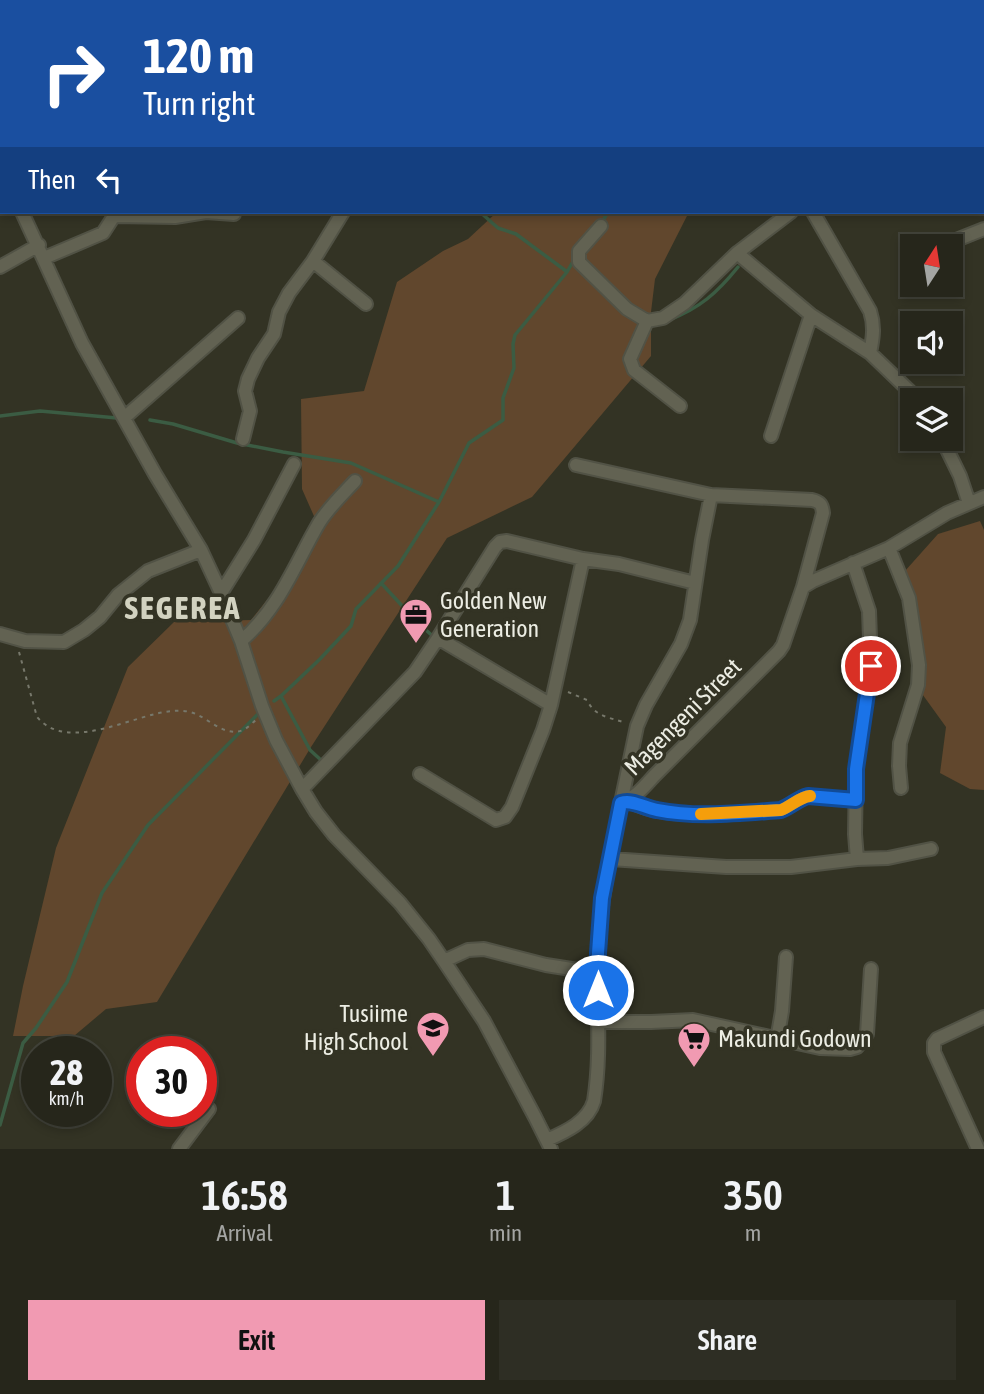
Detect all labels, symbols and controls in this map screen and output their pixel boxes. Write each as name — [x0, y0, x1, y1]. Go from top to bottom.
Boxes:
text: 120 m — [143, 27, 254, 83]
icon: right — [28, 28, 119, 119]
text: Turn right — [143, 85, 256, 122]
icon: left — [90, 161, 128, 199]
text: Then — [28, 165, 76, 195]
north arrow — [900, 234, 962, 298]
map controls — [900, 234, 963, 451]
button: sound — [900, 311, 963, 374]
button: layers — [900, 388, 963, 451]
place label: Golden New Generation — [440, 587, 546, 642]
district label: SEGEREA — [125, 589, 241, 626]
office icon: Golden New Generation — [397, 596, 435, 645]
pin — [841, 636, 901, 696]
icon: arrive — [852, 647, 890, 685]
street label: Magengeni Street — [619, 653, 747, 780]
position arrow — [561, 953, 635, 1027]
place label: Tusiime High School — [304, 1000, 409, 1055]
school or university icon: Tusiime High School — [414, 1009, 452, 1058]
supermarket icon: Makundi Godown — [675, 1020, 713, 1069]
place label: Makundi Godown — [718, 1025, 872, 1052]
speed limit sign: 30 — [126, 1036, 217, 1127]
text: 28 — [50, 1052, 83, 1092]
text: km/h — [49, 1088, 84, 1109]
text: 16:58 — [201, 1171, 288, 1219]
text: 1 — [496, 1171, 515, 1219]
text: 350 — [723, 1171, 783, 1219]
text: Arrival — [216, 1220, 273, 1246]
text: min — [489, 1220, 522, 1246]
text: m — [745, 1220, 761, 1246]
button: Exit — [28, 1300, 485, 1380]
button: Share — [499, 1300, 956, 1380]

